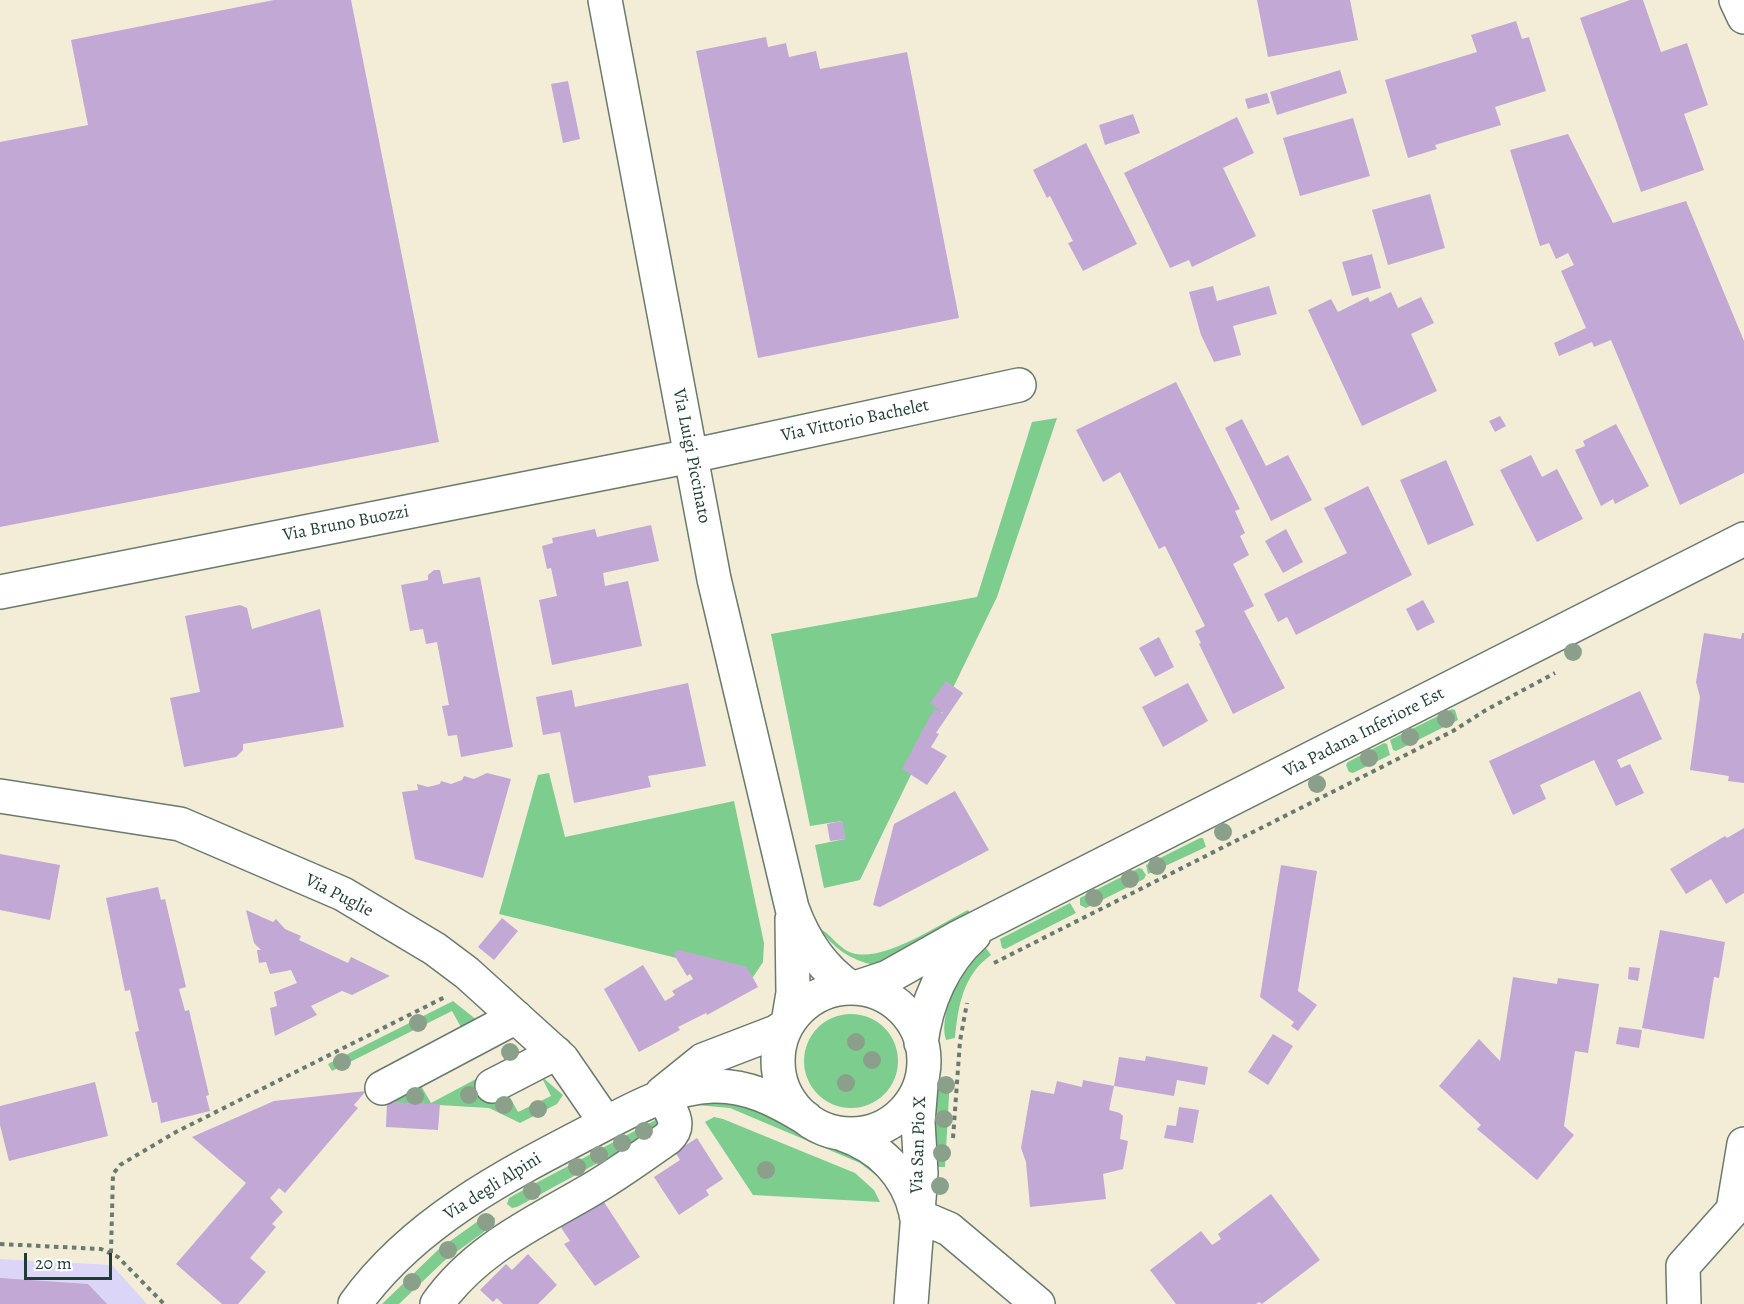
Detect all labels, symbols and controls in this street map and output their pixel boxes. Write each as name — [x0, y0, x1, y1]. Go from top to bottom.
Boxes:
street label: Via Luigi Piccinato — [667, 387, 715, 525]
street label: Via Vittorio Bachelet — [779, 395, 931, 447]
street label: Via Bruno Buozzi — [281, 501, 411, 547]
street label: Via Padana Inferiore Est — [1280, 683, 1448, 783]
street label: Via Puglie — [301, 870, 377, 922]
street label: Via San Pio X — [907, 1096, 931, 1194]
street label: Via degli Alpini — [440, 1148, 546, 1226]
scale bar — [27, 1241, 116, 1279]
text: 20 m — [35, 1251, 72, 1275]

